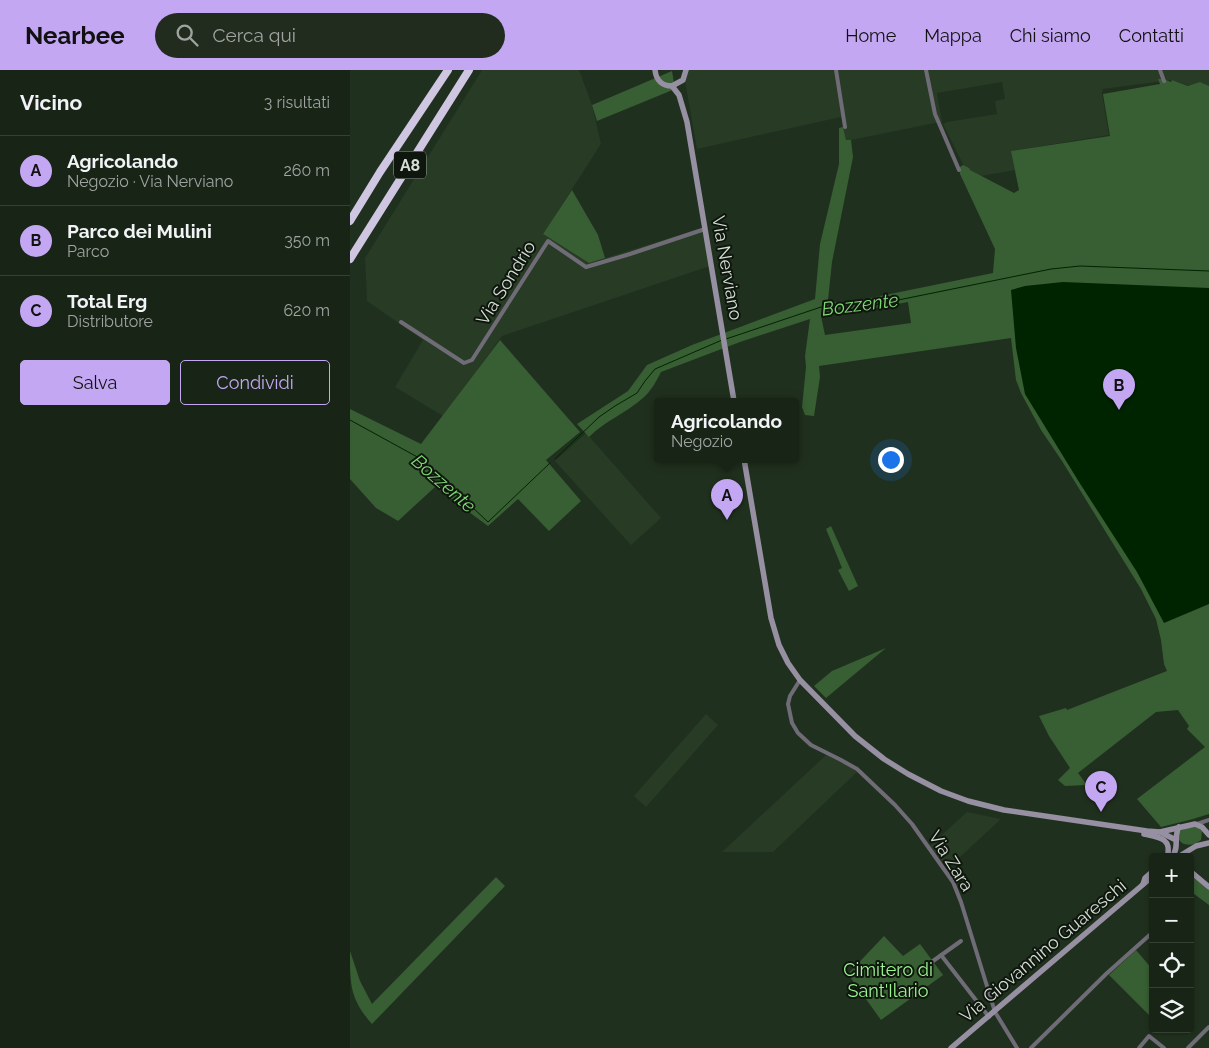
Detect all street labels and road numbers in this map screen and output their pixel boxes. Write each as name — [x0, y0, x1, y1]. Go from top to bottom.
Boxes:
road number: A8 — [394, 152, 426, 178]
street label: Via Nerviano — [708, 214, 747, 322]
street label: Via Sondrio — [472, 237, 540, 329]
street label: Via Zara — [925, 826, 978, 895]
street label: Via Giovannino Guareschi — [955, 875, 1130, 1026]

